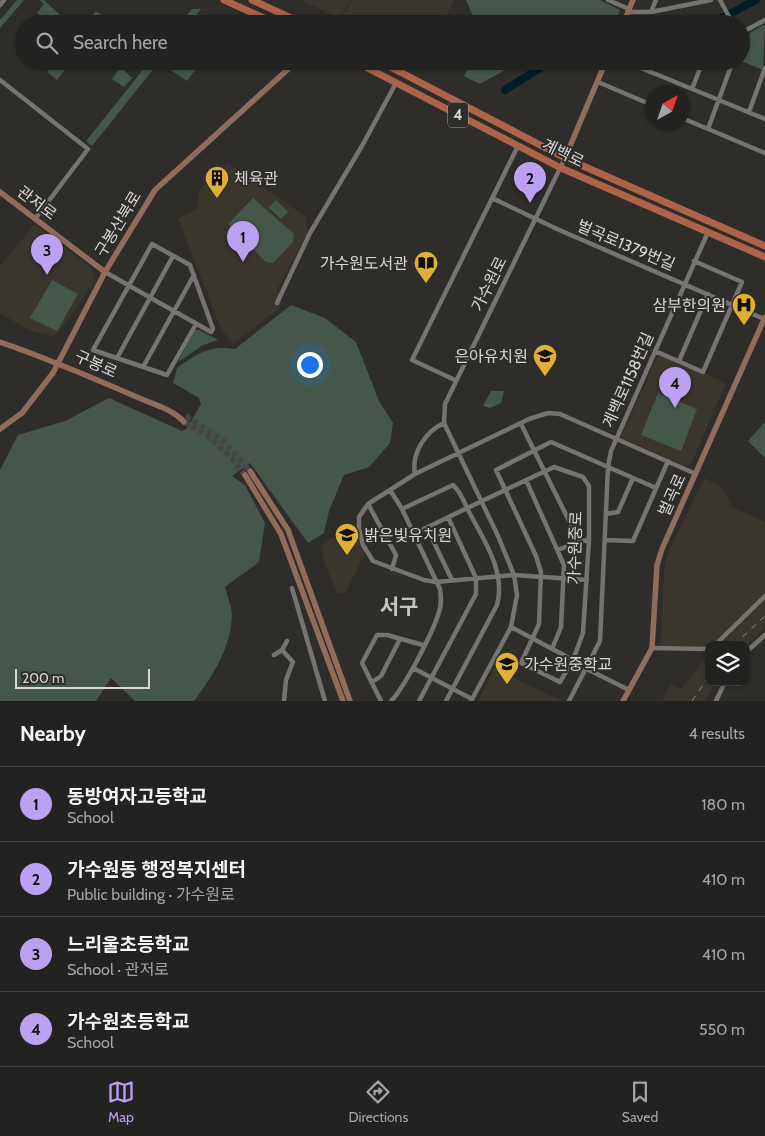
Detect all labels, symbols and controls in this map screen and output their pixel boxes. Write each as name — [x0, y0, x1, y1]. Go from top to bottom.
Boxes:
search box — [15, 15, 750, 70]
icon: search — [33, 29, 61, 57]
text: Search here — [73, 31, 167, 54]
north arrow — [645, 85, 690, 130]
road number: 4 — [448, 102, 468, 128]
street label: 계백로 — [539, 135, 587, 171]
pin: 2 — [514, 162, 546, 203]
building icon: 체육관 — [204, 165, 230, 199]
place label: 체육관 — [234, 169, 278, 188]
street label: 관저로 — [14, 182, 61, 224]
street label: 구봉산북로 — [91, 187, 145, 260]
street label: 벌곡로1379번길 — [574, 216, 678, 274]
pin: 1 — [227, 221, 259, 262]
pin: 3 — [31, 234, 63, 275]
library icon: 가수원도서관 — [413, 250, 439, 284]
street label: 가수원로 — [468, 253, 511, 315]
place label: 가수원도서관 — [320, 254, 408, 273]
hospital icon: 삼부한의원 — [731, 292, 757, 326]
place label: 삼부한의원 — [652, 296, 726, 315]
street label: 계백로1158번길 — [598, 329, 658, 431]
school or university icon: 은아유치원 — [532, 343, 558, 377]
street label: 구봉로 — [72, 346, 120, 382]
place label: 은아유치원 — [454, 347, 528, 366]
your location — [297, 352, 323, 378]
pin: 4 — [659, 367, 691, 408]
street label: 벌곡로 — [654, 471, 690, 519]
street label: 가수원중로 — [564, 511, 586, 585]
school or university icon: 밝은빛유치원 — [334, 522, 360, 556]
place label: 밝은빛유치원 — [364, 526, 452, 545]
district label: 서구 — [380, 594, 418, 619]
map controls — [705, 641, 750, 686]
button: layers — [705, 641, 750, 686]
school or university icon: 가수원중학교 — [494, 651, 520, 685]
place label: 가수원중학교 — [524, 655, 612, 674]
scale bar — [15, 666, 150, 689]
text: 200 m — [22, 669, 64, 687]
text: Nearby — [20, 721, 86, 746]
text: 4 results — [688, 724, 745, 743]
text: 동방여자고등학교 — [67, 785, 207, 808]
text: 1 — [33, 795, 39, 814]
text: 180 m — [701, 795, 745, 814]
text: School — [67, 808, 114, 827]
text: 가수원동 행정복지센터 — [67, 858, 246, 881]
text: 2 — [32, 870, 40, 889]
text: 410 m — [702, 870, 745, 889]
text: Public building · 가수원로 — [67, 885, 235, 904]
text: 느리울초등학교 — [67, 933, 189, 956]
text: 3 — [32, 945, 40, 964]
text: 410 m — [702, 945, 745, 964]
text: School · 관저로 — [67, 960, 169, 979]
text: 가수원초등학교 — [67, 1010, 189, 1033]
text: 4 — [31, 1020, 41, 1039]
text: 550 m — [699, 1020, 745, 1039]
text: School — [67, 1033, 114, 1052]
tab: Map — [107, 1078, 135, 1126]
tab: Directions — [348, 1078, 408, 1126]
tab: Saved — [622, 1078, 658, 1126]

